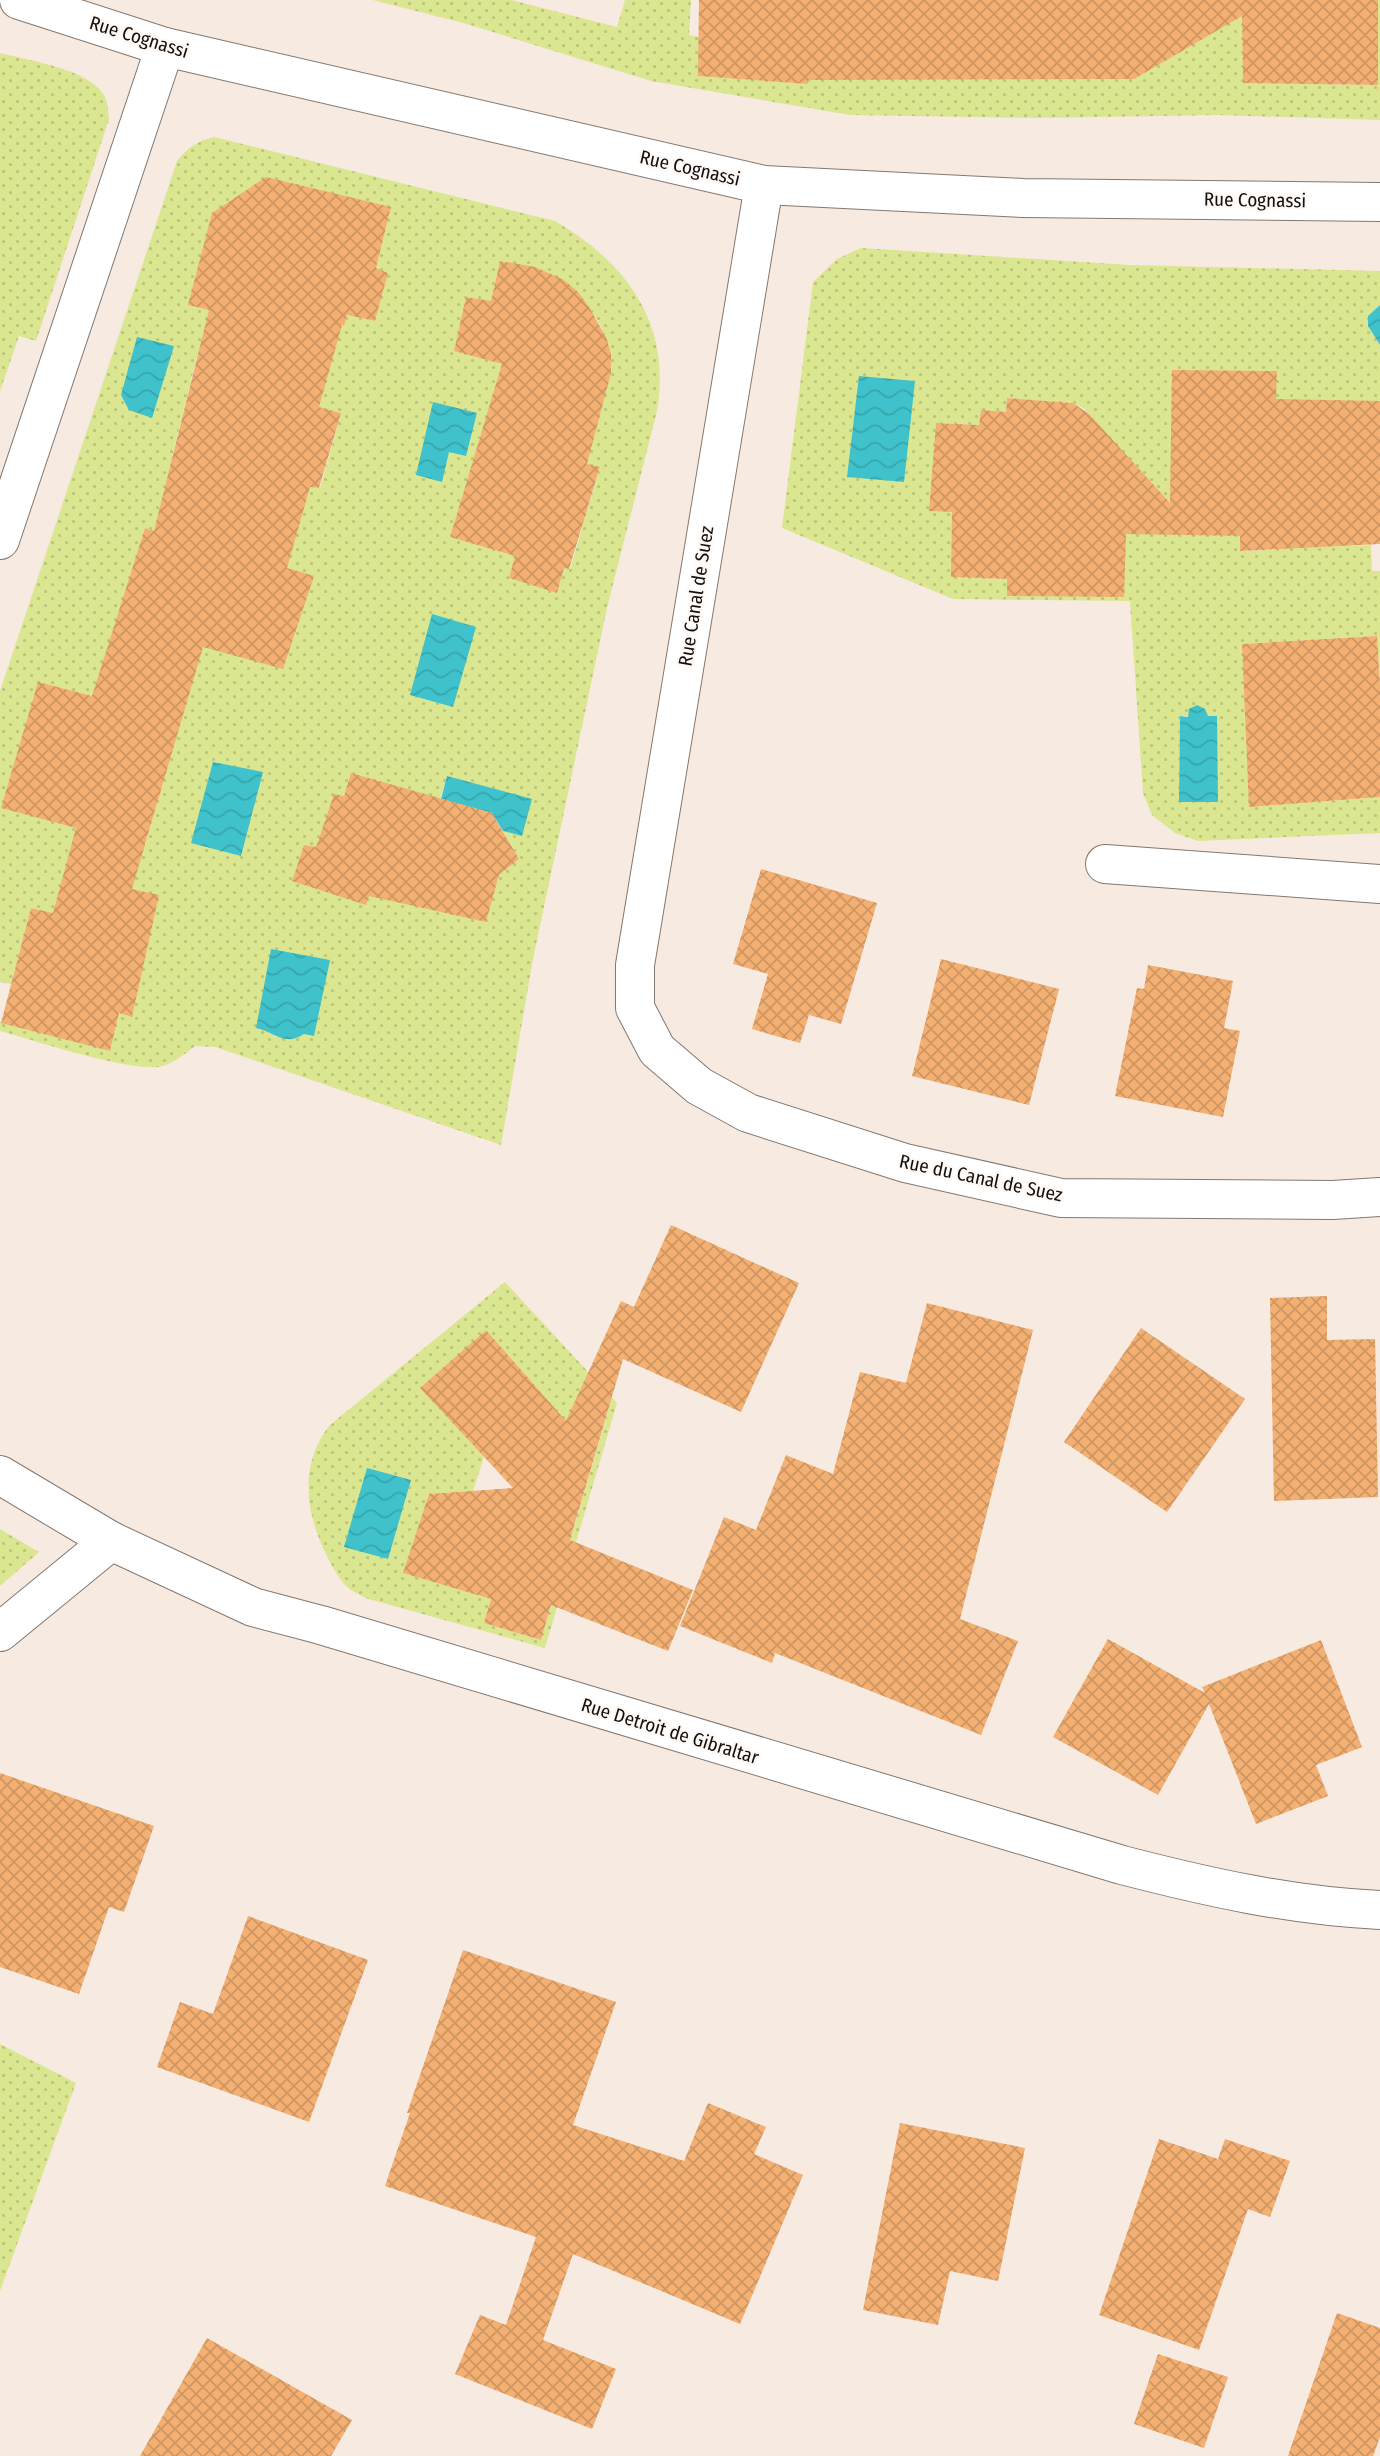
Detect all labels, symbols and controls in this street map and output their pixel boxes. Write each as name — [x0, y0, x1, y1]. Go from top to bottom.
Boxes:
street label: Rue Cognassi — [87, 11, 191, 63]
street label: Rue Cognassi — [638, 145, 742, 191]
street label: Rue Cognassi — [1204, 188, 1306, 212]
street label: Rue Canal de Suez — [674, 524, 719, 668]
street label: Rue du Canal de Suez — [897, 1149, 1065, 1207]
street label: Rue Detroit de Gibraltar — [578, 1693, 762, 1769]

